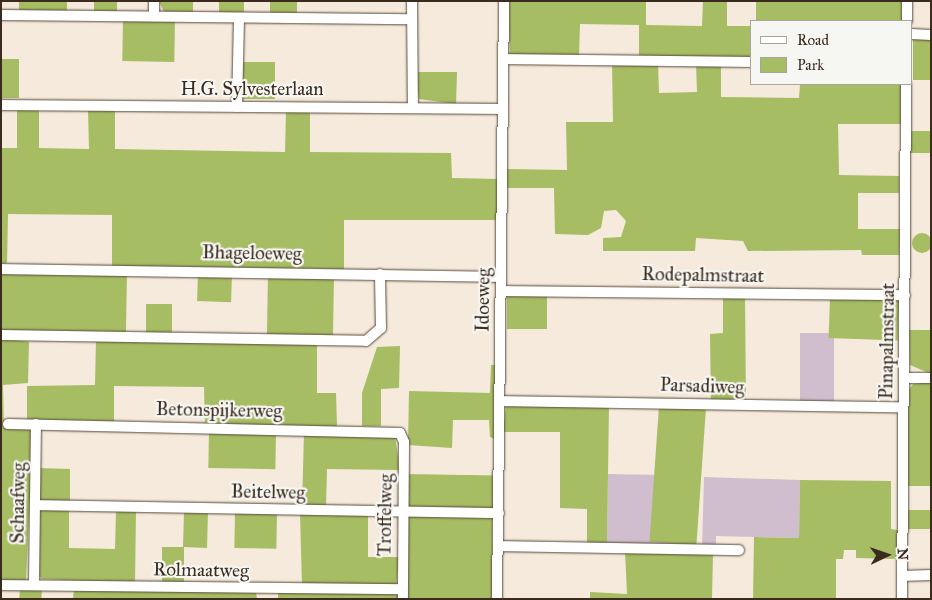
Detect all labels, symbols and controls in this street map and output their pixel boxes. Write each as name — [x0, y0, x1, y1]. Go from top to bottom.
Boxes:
legend — [750, 20, 912, 85]
text: Road — [797, 31, 829, 49]
text: Park — [797, 56, 824, 74]
street label: H.G. Sylvesterlaan — [180, 78, 324, 100]
street label: Bhageloeweg — [202, 241, 302, 265]
street label: Rodepalmstraat — [642, 263, 764, 287]
street label: Idoeweg — [471, 268, 495, 332]
street label: Pinapalmstraat — [875, 283, 899, 399]
street label: Parsadiweg — [659, 373, 745, 399]
street label: Betonspijkerweg — [156, 397, 282, 423]
street label: Schaafweg — [6, 462, 30, 544]
street label: Troffelweg — [373, 474, 397, 556]
street label: Beitelweg — [231, 480, 305, 504]
north arrow — [862, 530, 912, 580]
text: N — [894, 548, 911, 561]
street label: Rolmaatweg — [153, 558, 249, 582]

